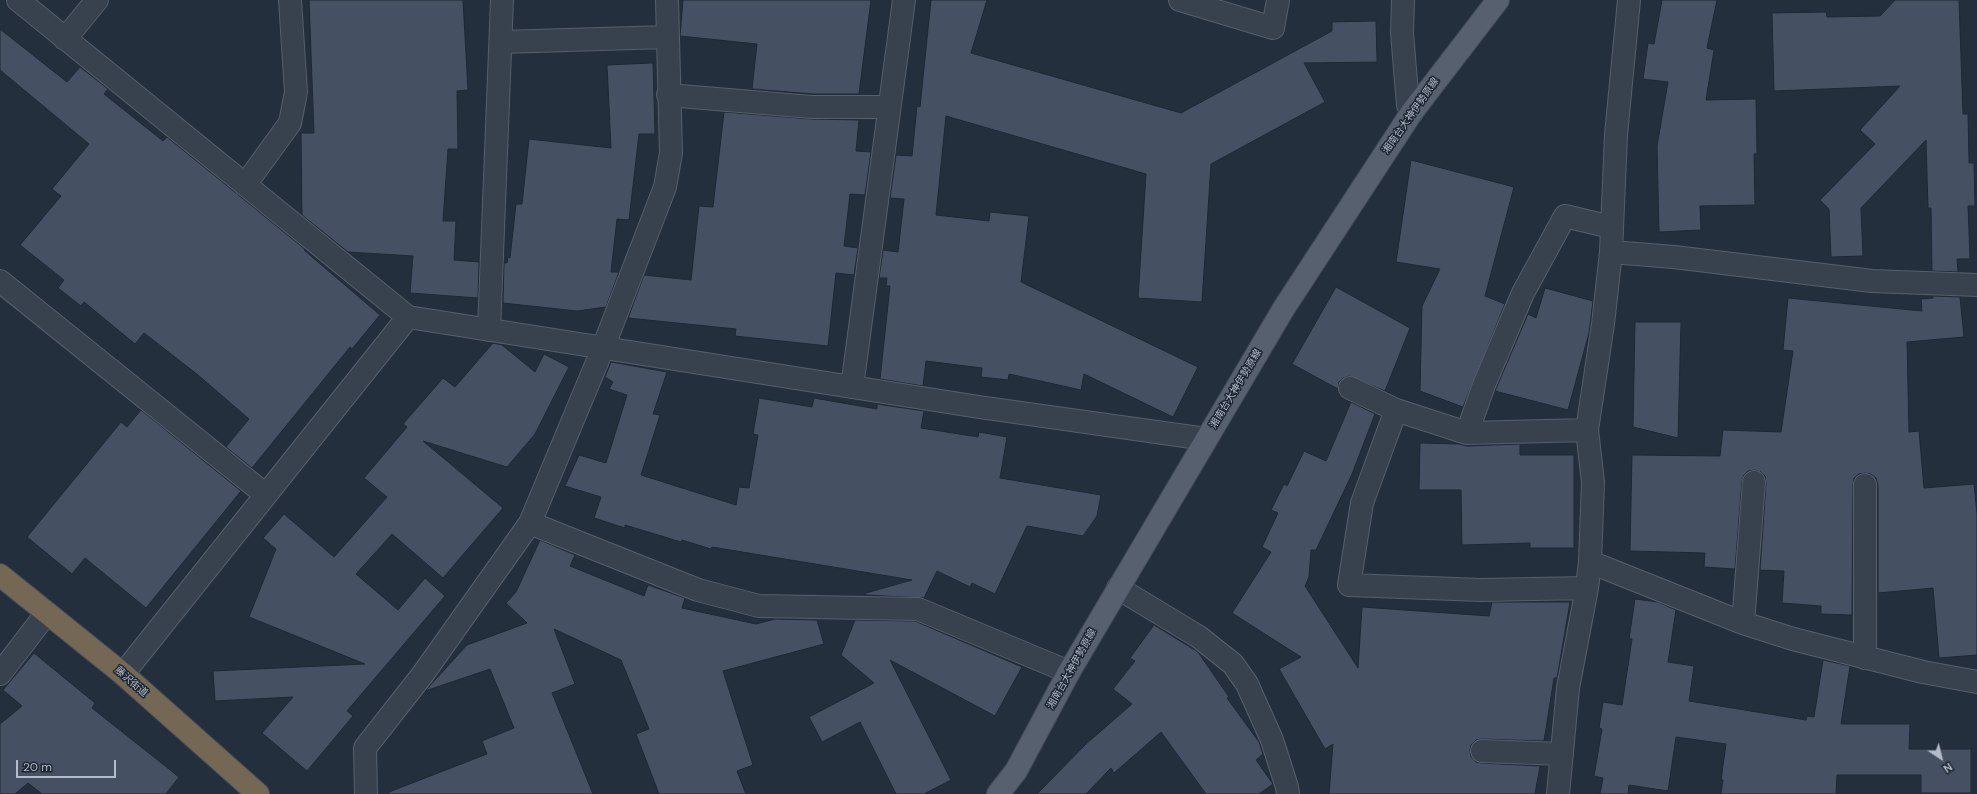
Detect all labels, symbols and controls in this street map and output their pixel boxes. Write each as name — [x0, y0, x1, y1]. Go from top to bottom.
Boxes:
street label: 湘南台大神伊勢原線 — [1380, 76, 1442, 156]
street label: 湘南台大神伊勢原線 — [1208, 347, 1264, 431]
street label: 湘南台大神伊勢原線 — [1045, 627, 1099, 711]
street label: 藤沢街道 — [112, 664, 150, 700]
north arrow — [1921, 738, 1961, 778]
scale bar — [18, 752, 118, 778]
text: 20 m — [23, 759, 52, 775]
text: N — [1941, 760, 1955, 776]

